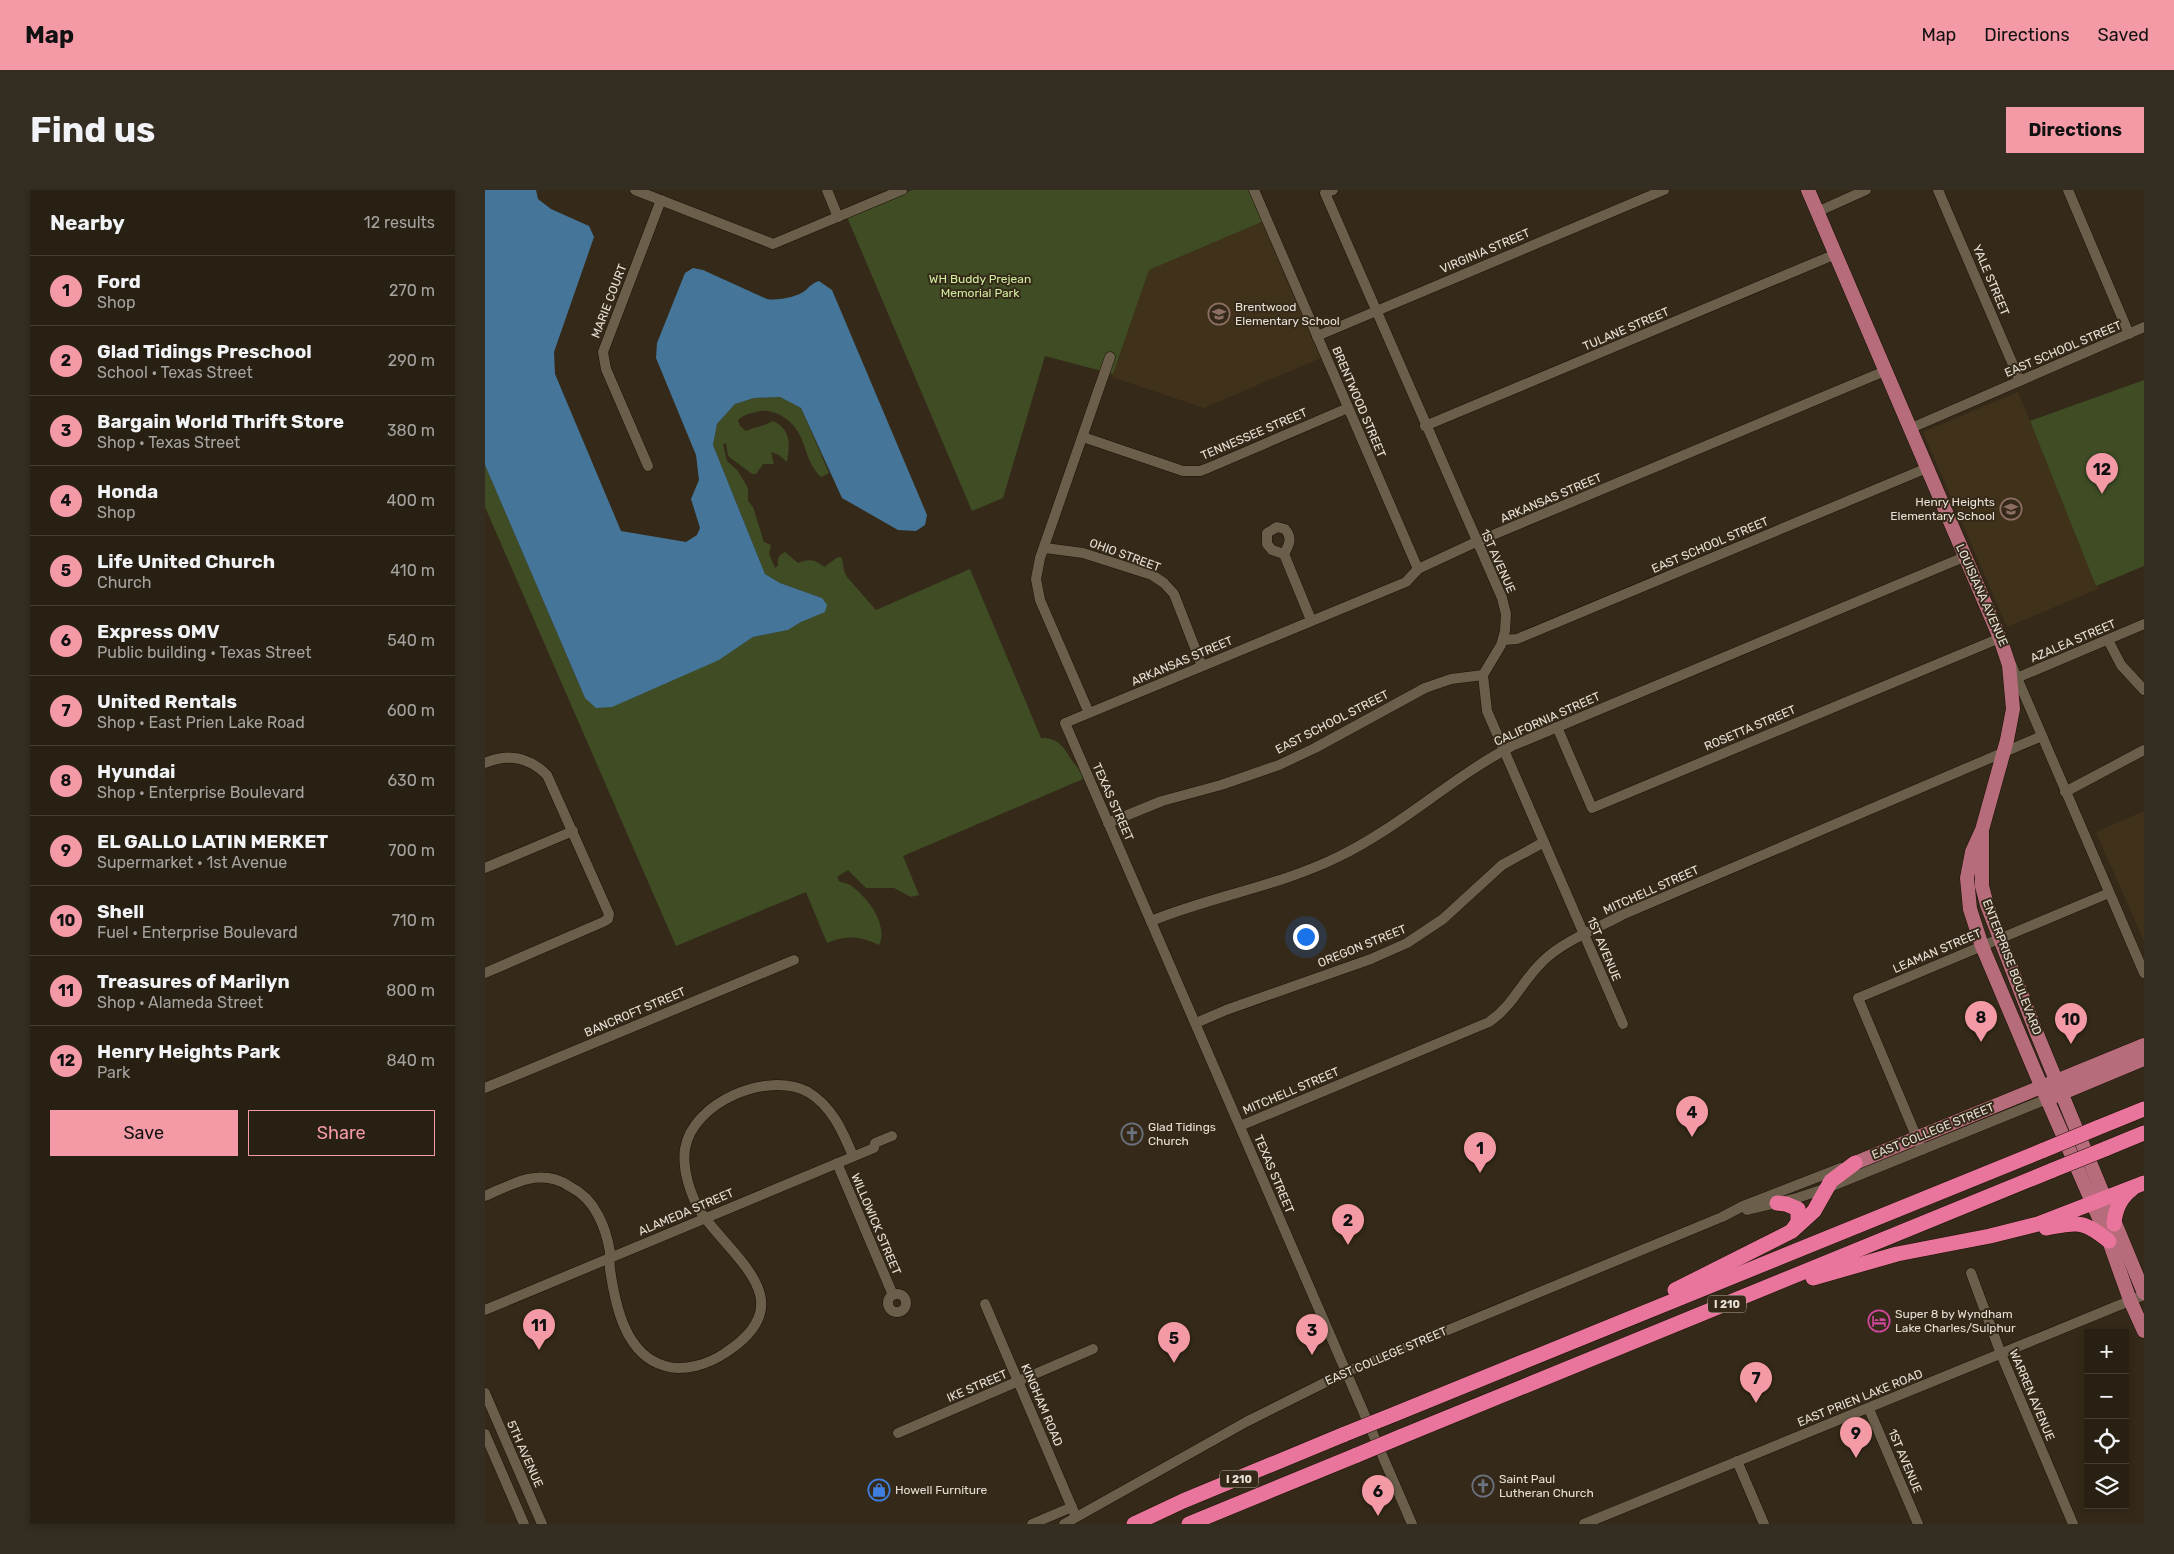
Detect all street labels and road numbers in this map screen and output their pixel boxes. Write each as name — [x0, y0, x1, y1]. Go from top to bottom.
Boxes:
street label: VIRGINIA STREET — [1438, 226, 1532, 276]
street label: YALE STREET — [1970, 242, 2012, 318]
street label: MARIE COURT — [588, 262, 630, 340]
street label: TULANE STREET — [1581, 304, 1671, 353]
street label: EAST SCHOOL STREET — [2003, 318, 2124, 380]
street label: BRENTWOOD STREET — [1329, 344, 1389, 460]
street label: TENNESSEE STREET — [1199, 405, 1309, 463]
street label: ARKANSAS STREET — [1498, 470, 1604, 526]
street label: EAST SCHOOL STREET — [1650, 514, 1771, 576]
street label: 1ST AVENUE — [1478, 527, 1518, 595]
street label: OHIO STREET — [1088, 536, 1163, 574]
street label: LOUISIANA AVENUE — [1953, 542, 2011, 648]
street label: AZALEA STREET — [2028, 617, 2118, 665]
street label: ARKANSAS STREET — [1129, 633, 1235, 689]
street label: EAST SCHOOL STREET — [1273, 687, 1391, 757]
street label: CALIFORNIA STREET — [1492, 689, 1602, 749]
street label: ROSETTA STREET — [1702, 702, 1798, 754]
street label: TEXAS STREET — [1090, 761, 1136, 843]
street label: MITCHELL STREET — [1601, 863, 1701, 917]
street label: ENTERPRISE BOULEVARD — [1980, 897, 2044, 1037]
street label: 1ST AVENUE — [1584, 915, 1624, 983]
street label: OREGON STREET — [1316, 922, 1408, 970]
street label: LEAMAN STREET — [1891, 926, 1983, 976]
street label: BANCROFT STREET — [582, 984, 688, 1040]
street label: MITCHELL STREET — [1241, 1064, 1341, 1118]
street label: EAST COLLEGE STREET — [1870, 1100, 1996, 1162]
street label: TEXAS STREET — [1251, 1133, 1297, 1215]
street label: WILLOWICK STREET — [848, 1171, 904, 1277]
street label: ALAMEDA STREET — [636, 1186, 736, 1238]
road number: I 210 — [1708, 1296, 1746, 1312]
street label: EAST COLLEGE STREET — [1323, 1324, 1449, 1388]
street label: WARREN AVENUE — [2006, 1347, 2058, 1443]
street label: KINGHAM ROAD — [1018, 1362, 1066, 1448]
street label: EAST PRIEN LAKE ROAD — [1795, 1366, 1925, 1430]
street label: IKE STREET — [945, 1367, 1009, 1405]
street label: 5TH AVENUE — [504, 1418, 546, 1490]
street label: 1ST AVENUE — [1885, 1427, 1925, 1495]
road number: I 210 — [1220, 1470, 1258, 1488]

